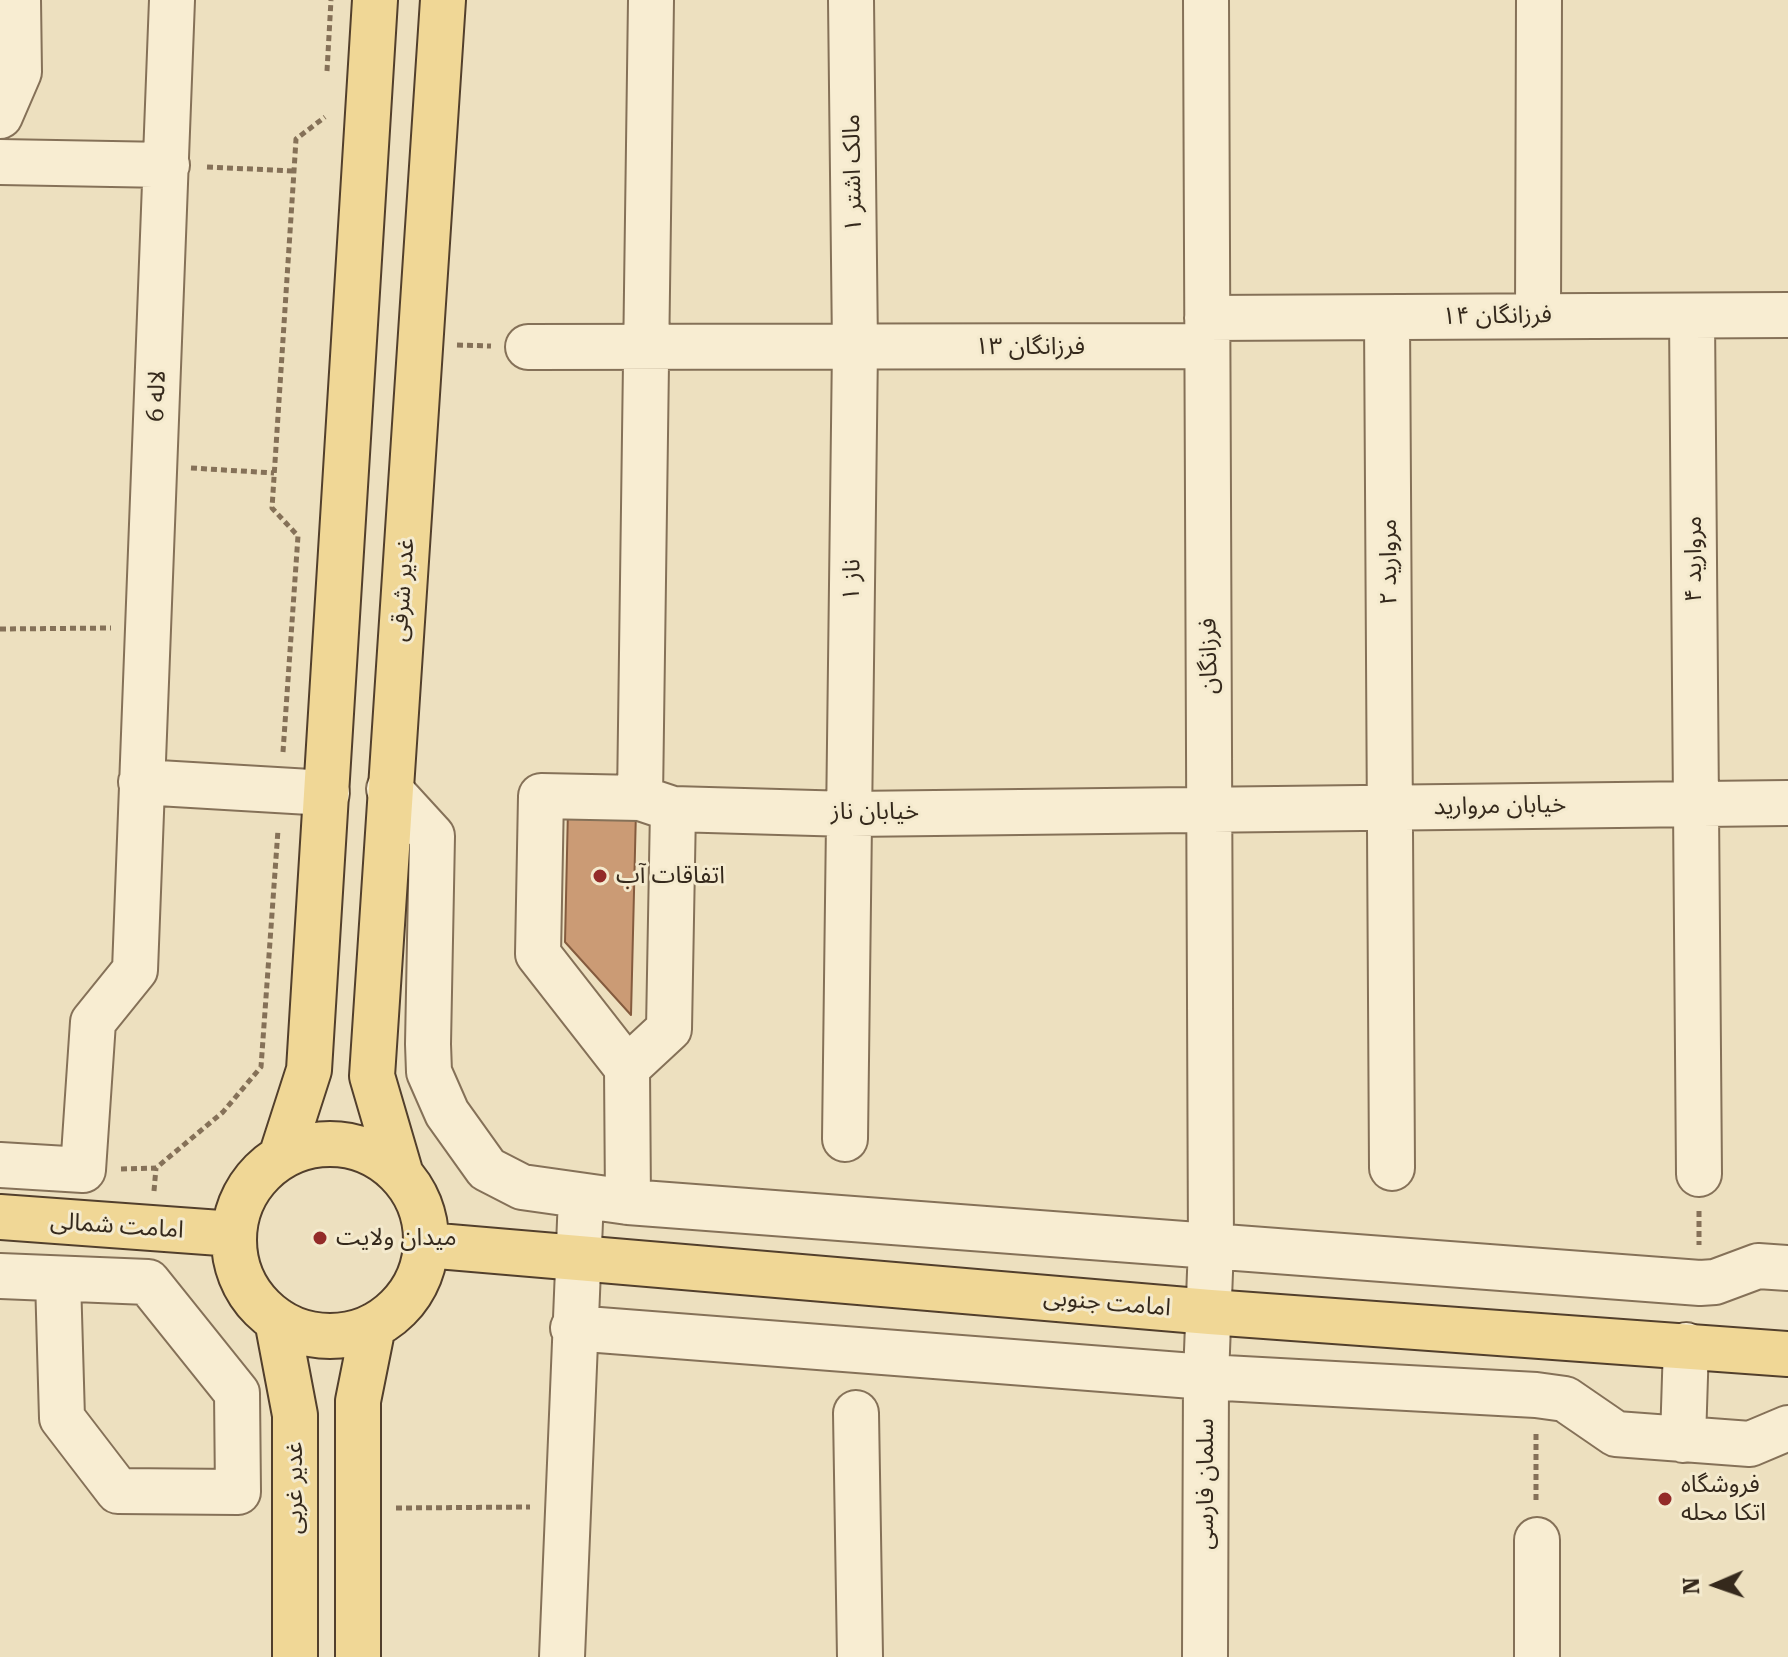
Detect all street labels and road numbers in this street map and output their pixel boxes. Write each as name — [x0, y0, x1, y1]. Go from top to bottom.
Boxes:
street label: مالک اشتر ۱ — [838, 114, 868, 232]
street label: فرزانگان ۱۴ — [1442, 301, 1552, 331]
street label: فرزانگان ۱۳ — [975, 333, 1085, 361]
street label: لاله 6 — [142, 370, 172, 422]
street label: مروارید ۴ — [1680, 516, 1708, 602]
street label: مروارید ۲ — [1375, 519, 1403, 605]
street label: غدیر شرقی — [385, 537, 421, 643]
street label: ناز ۱ — [837, 559, 867, 601]
street label: فرزانگان — [1194, 618, 1224, 694]
street label: خیابان مروارید — [1433, 790, 1567, 822]
street label: خیابان ناز — [831, 798, 919, 826]
street label: امامت شمالی — [49, 1207, 185, 1245]
street label: امامت جنوبی — [1042, 1283, 1172, 1323]
street label: سلمان فارسی — [1192, 1418, 1220, 1550]
street label: غدیر غربی — [281, 1442, 309, 1534]

